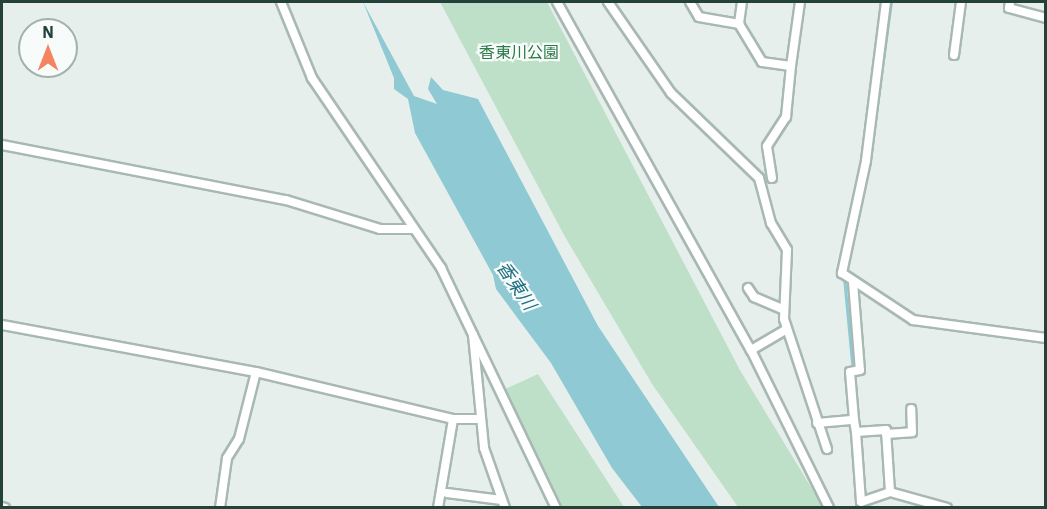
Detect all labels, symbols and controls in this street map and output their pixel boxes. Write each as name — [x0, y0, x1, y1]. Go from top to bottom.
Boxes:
north arrow — [18, 18, 78, 78]
text: N — [42, 22, 54, 42]
park label: 香東川公園 — [479, 42, 559, 62]
water label: 香東川 — [492, 258, 540, 314]

